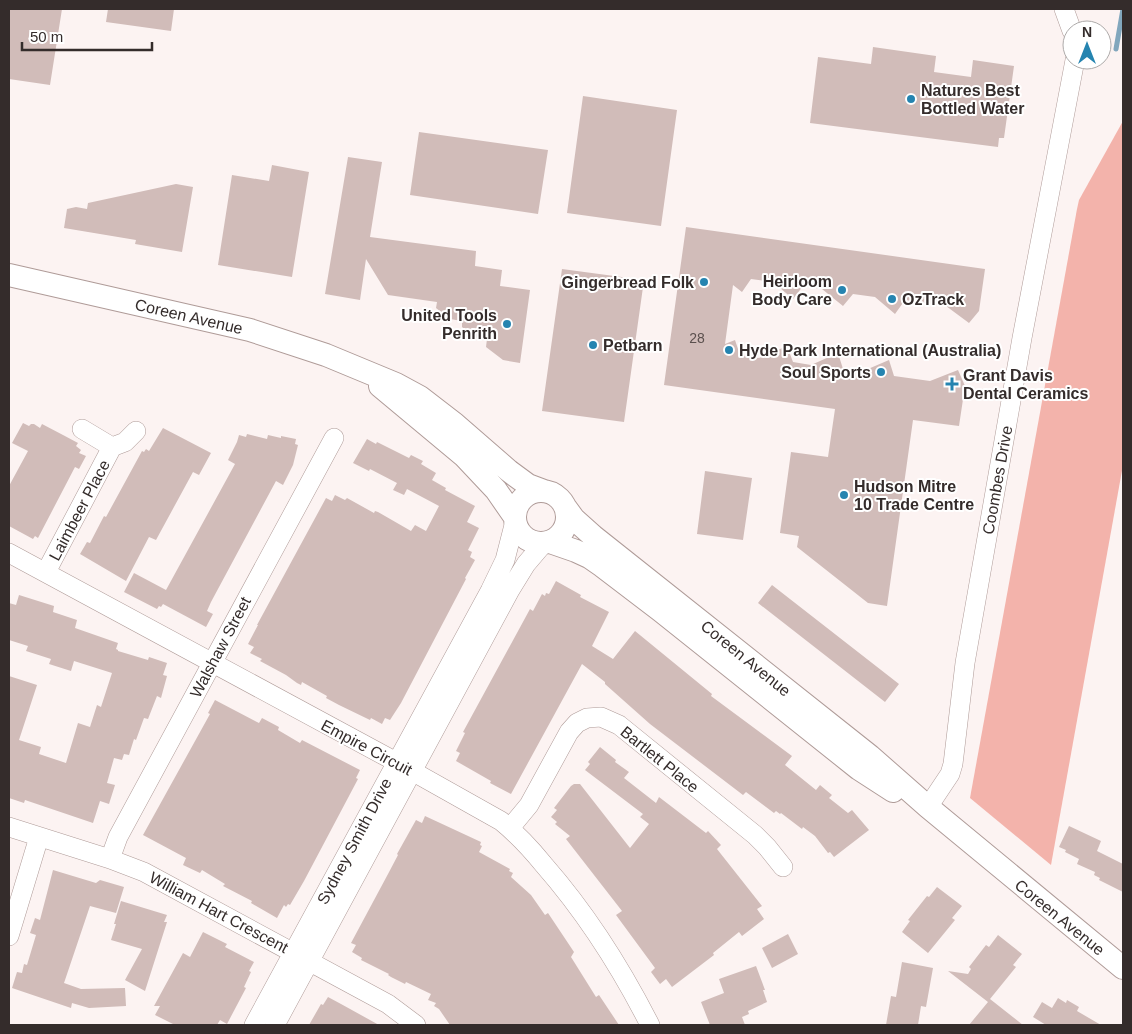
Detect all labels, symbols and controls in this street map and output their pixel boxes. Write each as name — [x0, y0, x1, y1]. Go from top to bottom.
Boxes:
scale bar — [22, 20, 152, 52]
north arrow — [1062, 20, 1112, 70]
text: N — [1082, 24, 1092, 40]
text: 50 m — [30, 28, 63, 45]
place label: Natures Best Bottled Water — [921, 82, 1024, 117]
marker: Natures Best Bottled Water — [905, 93, 917, 105]
place label: Heirloom Body Care — [752, 273, 832, 308]
place label: Gingerbread Folk — [562, 274, 694, 291]
marker: Gingerbread Folk — [698, 276, 710, 288]
marker: Heirloom Body Care — [836, 284, 848, 296]
place label: OzTrack — [902, 291, 964, 308]
marker: OzTrack — [886, 293, 898, 305]
street label: Coreen Avenue — [133, 296, 244, 337]
place label: United Tools Penrith — [401, 307, 497, 342]
marker: United Tools Penrith — [501, 318, 513, 330]
house number: 28 — [689, 330, 705, 346]
place label: Petbarn — [603, 337, 663, 354]
marker: Petbarn — [587, 339, 599, 351]
place label: Hyde Park International (Australia) — [739, 342, 1001, 359]
marker: Hyde Park International (Australia) — [723, 344, 735, 356]
place label: Soul Sports — [781, 364, 871, 381]
marker: Soul Sports — [875, 366, 887, 378]
place label: Grant Davis Dental Ceramics — [963, 367, 1088, 402]
marker: Grant Davis Dental Ceramics — [945, 377, 959, 391]
street label: Coombes Drive — [980, 424, 1015, 536]
street label: Laimbeer Place — [46, 457, 113, 563]
place label: Hudson Mitre 10 Trade Centre — [854, 478, 974, 513]
marker: Hudson Mitre 10 Trade Centre — [838, 489, 850, 501]
street label: Walshaw Street — [187, 594, 254, 700]
street label: Coreen Avenue — [698, 617, 794, 700]
street label: Empire Circuit — [318, 716, 416, 779]
street label: Bartlett Place — [617, 723, 702, 796]
street label: Sydney Smith Drive — [314, 775, 395, 907]
street label: William Hart Crescent — [146, 869, 292, 957]
street label: Coreen Avenue — [1012, 876, 1108, 959]

